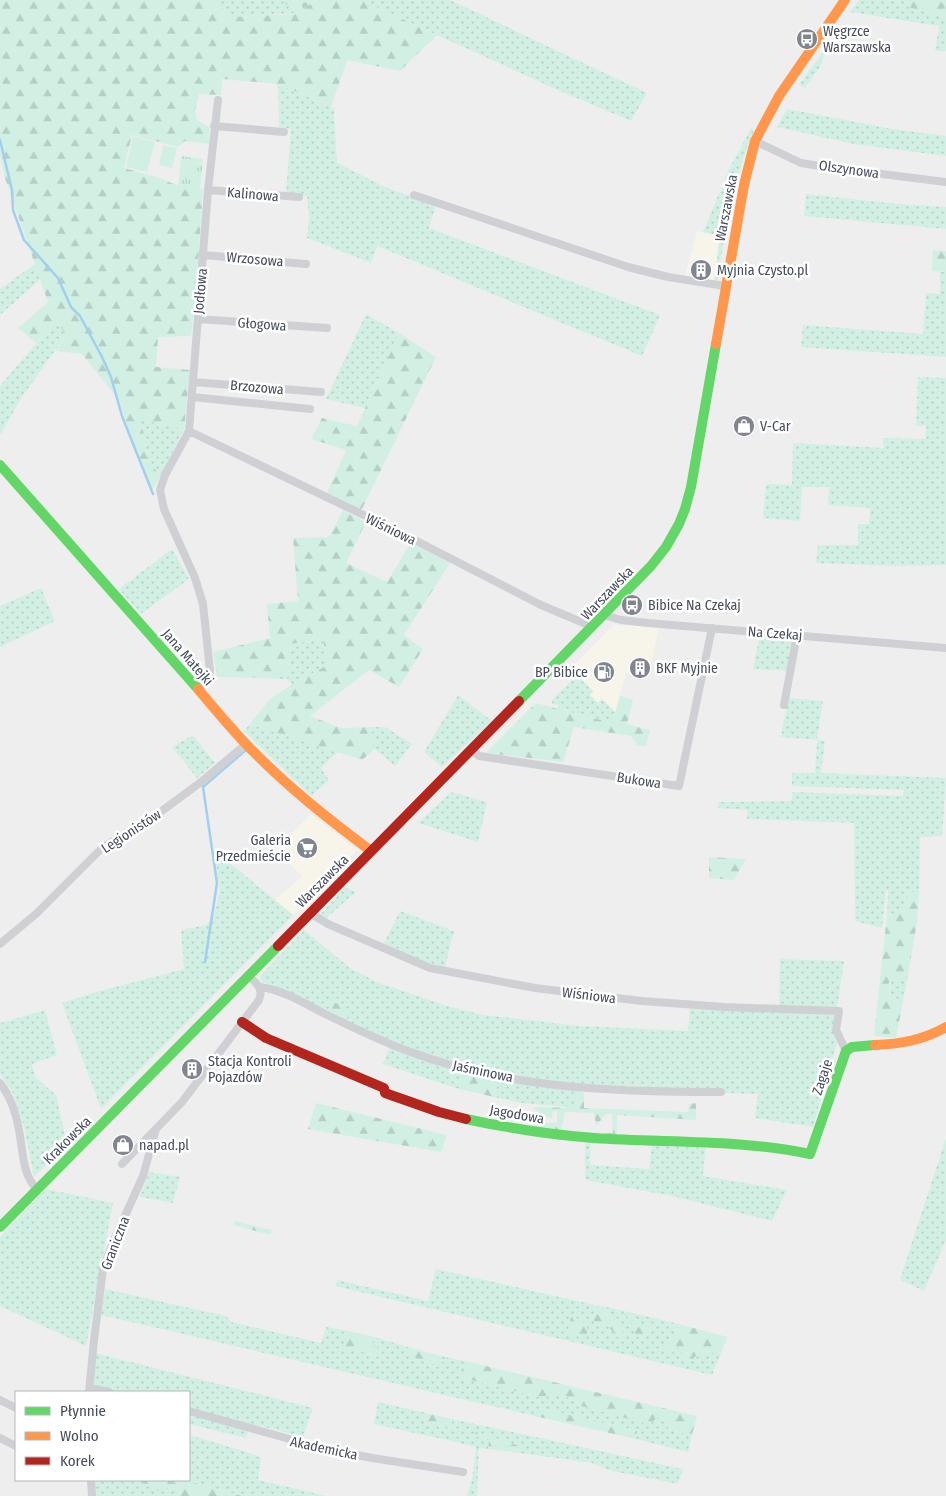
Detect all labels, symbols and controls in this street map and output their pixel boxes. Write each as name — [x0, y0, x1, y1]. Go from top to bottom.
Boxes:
place label: Węgrzce Warszawska — [823, 23, 891, 56]
bus stop icon: Węgrzce Warszawska — [795, 27, 819, 51]
street label: Olszynowa — [818, 157, 880, 182]
street label: Warszawska — [712, 173, 741, 243]
street label: Kalinowa — [226, 184, 280, 205]
street label: Wrzosowa — [226, 249, 284, 270]
building icon: Myjnia Czysto.pl — [689, 258, 713, 282]
place label: Myjnia Czysto.pl — [717, 262, 809, 279]
street label: Jodłowa — [190, 267, 211, 315]
street label: Głogowa — [237, 314, 287, 335]
street label: Brzozowa — [229, 377, 285, 398]
shop icon: V-Car — [732, 414, 756, 438]
place label: V-Car — [760, 418, 791, 435]
street label: Wiśniowa — [363, 510, 419, 549]
street label: Warszawska — [578, 563, 637, 624]
bus stop icon: Bibice Na Czekaj — [620, 593, 644, 617]
place label: Bibice Na Czekaj — [648, 597, 741, 614]
street label: Na Czekaj — [747, 623, 803, 644]
street label: Jana Matejki — [158, 625, 217, 689]
building icon: BKF Myjnie — [628, 656, 652, 680]
fuel station icon: BP Bibice — [592, 660, 616, 684]
place label: BKF Myjnie — [656, 660, 718, 677]
place label: BP Bibice — [535, 664, 588, 681]
street label: Bukowa — [616, 769, 662, 792]
street label: Legionistów — [98, 806, 164, 857]
place label: Galeria Przedmieście — [216, 832, 291, 865]
supermarket icon: Galeria Przedmieście — [295, 836, 319, 860]
street label: Warszawska — [292, 851, 353, 911]
street label: Wiśniowa — [561, 984, 617, 1007]
place label: Stacja Kontroli Pojazdów — [208, 1053, 292, 1086]
building icon: Stacja Kontroli Pojazdów — [180, 1057, 204, 1081]
street label: Jaśminowa — [451, 1057, 515, 1086]
street label: Zagaje — [809, 1057, 836, 1097]
street label: Jagodowa — [488, 1101, 546, 1128]
street label: Krakowska — [40, 1113, 95, 1168]
shop icon: napad.pl — [111, 1133, 135, 1157]
place label: napad.pl — [139, 1137, 189, 1154]
street label: Graniczna — [97, 1214, 133, 1272]
legend — [15, 1391, 190, 1481]
text: Płynnie — [60, 1402, 106, 1420]
text: Wolno — [60, 1427, 99, 1445]
street label: Akademicka — [289, 1433, 359, 1464]
text: Korek — [60, 1452, 95, 1470]

